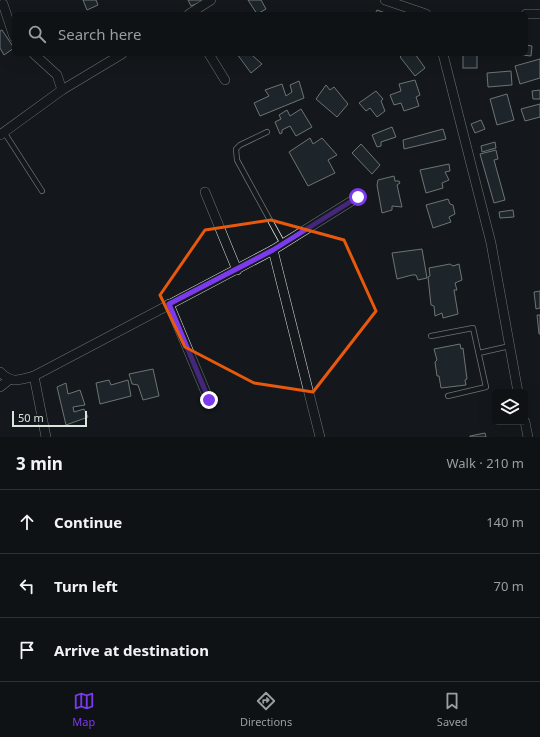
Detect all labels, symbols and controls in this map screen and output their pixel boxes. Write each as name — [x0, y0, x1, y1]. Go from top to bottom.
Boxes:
search box — [12, 12, 528, 56]
icon: search — [26, 23, 48, 45]
text: Search here — [58, 24, 141, 44]
route start — [349, 188, 367, 206]
map controls — [492, 389, 528, 425]
button: layers — [492, 389, 528, 425]
route end — [200, 391, 218, 409]
scale bar — [12, 409, 87, 428]
text: 50 m — [18, 410, 44, 425]
text: 3 min — [16, 452, 63, 475]
text: Walk · 210 m — [446, 454, 524, 472]
icon: ahead — [16, 511, 38, 533]
text: Continue — [54, 512, 122, 532]
text: 140 m — [486, 513, 524, 531]
icon: left — [16, 575, 38, 597]
text: Turn left — [54, 576, 118, 596]
text: 70 m — [494, 577, 524, 595]
icon: arrive — [16, 639, 38, 661]
text: Arrive at destination — [54, 640, 209, 660]
tab: Map — [72, 690, 95, 729]
tab: Directions — [240, 690, 292, 729]
tab: Saved — [437, 690, 468, 729]

